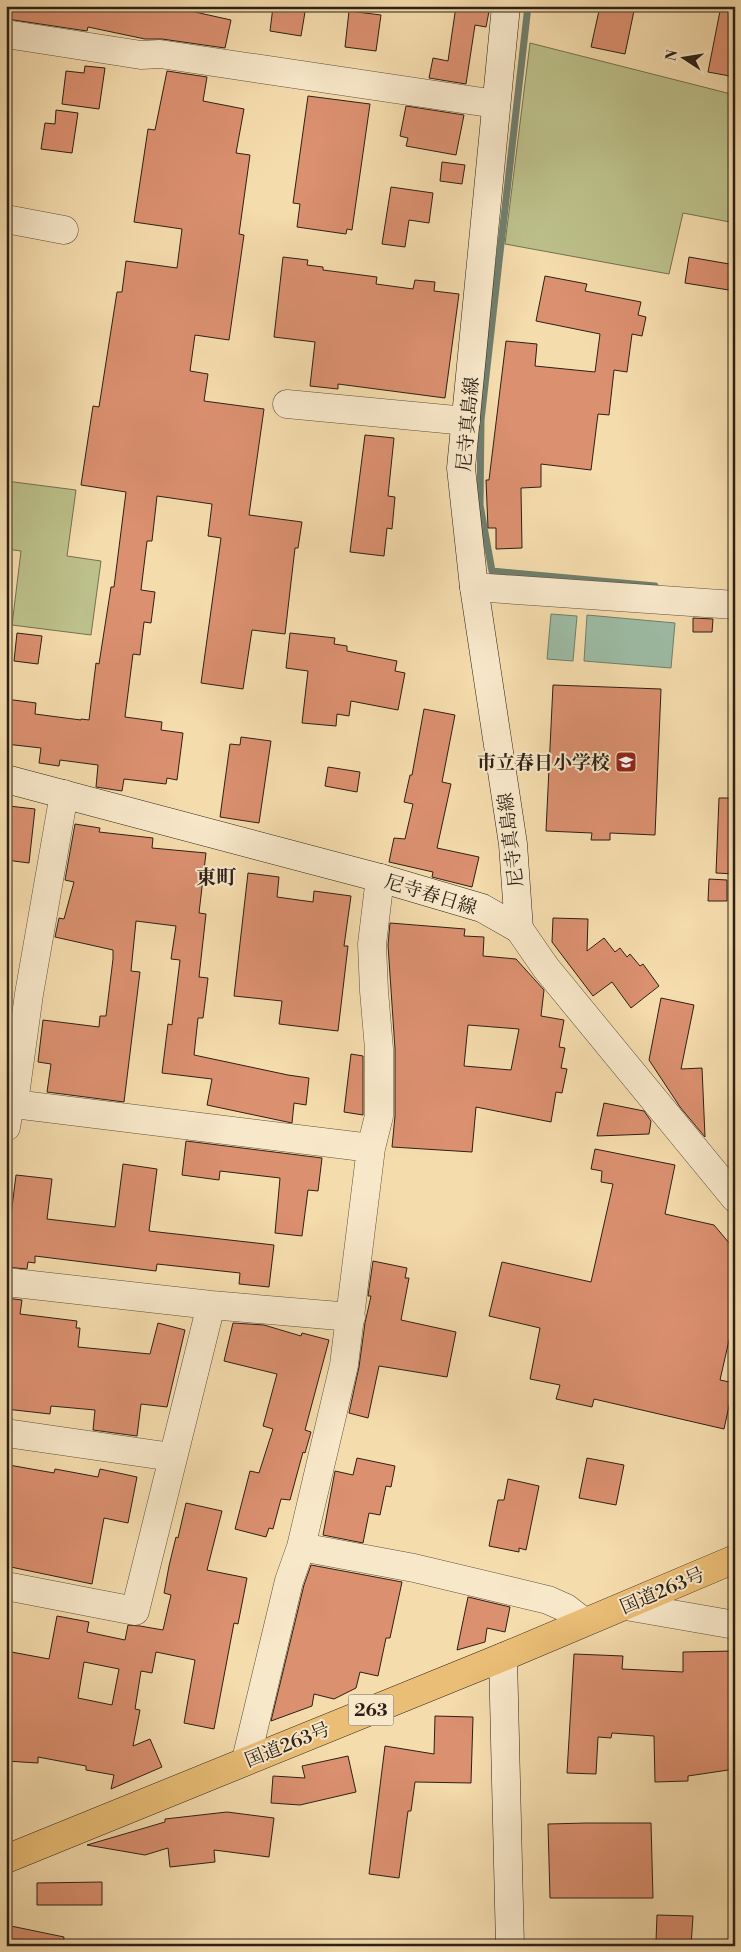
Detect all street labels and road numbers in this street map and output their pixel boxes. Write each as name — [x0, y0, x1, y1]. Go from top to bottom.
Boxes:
street label: 尼寺真島線 — [452, 376, 484, 472]
street label: 尼寺真島線 — [493, 791, 529, 888]
street label: 尼寺春日線 — [382, 870, 480, 920]
street label: 国道263号 — [616, 1562, 708, 1620]
road number: 263 — [348, 1694, 394, 1726]
street label: 国道263号 — [241, 1717, 334, 1773]

